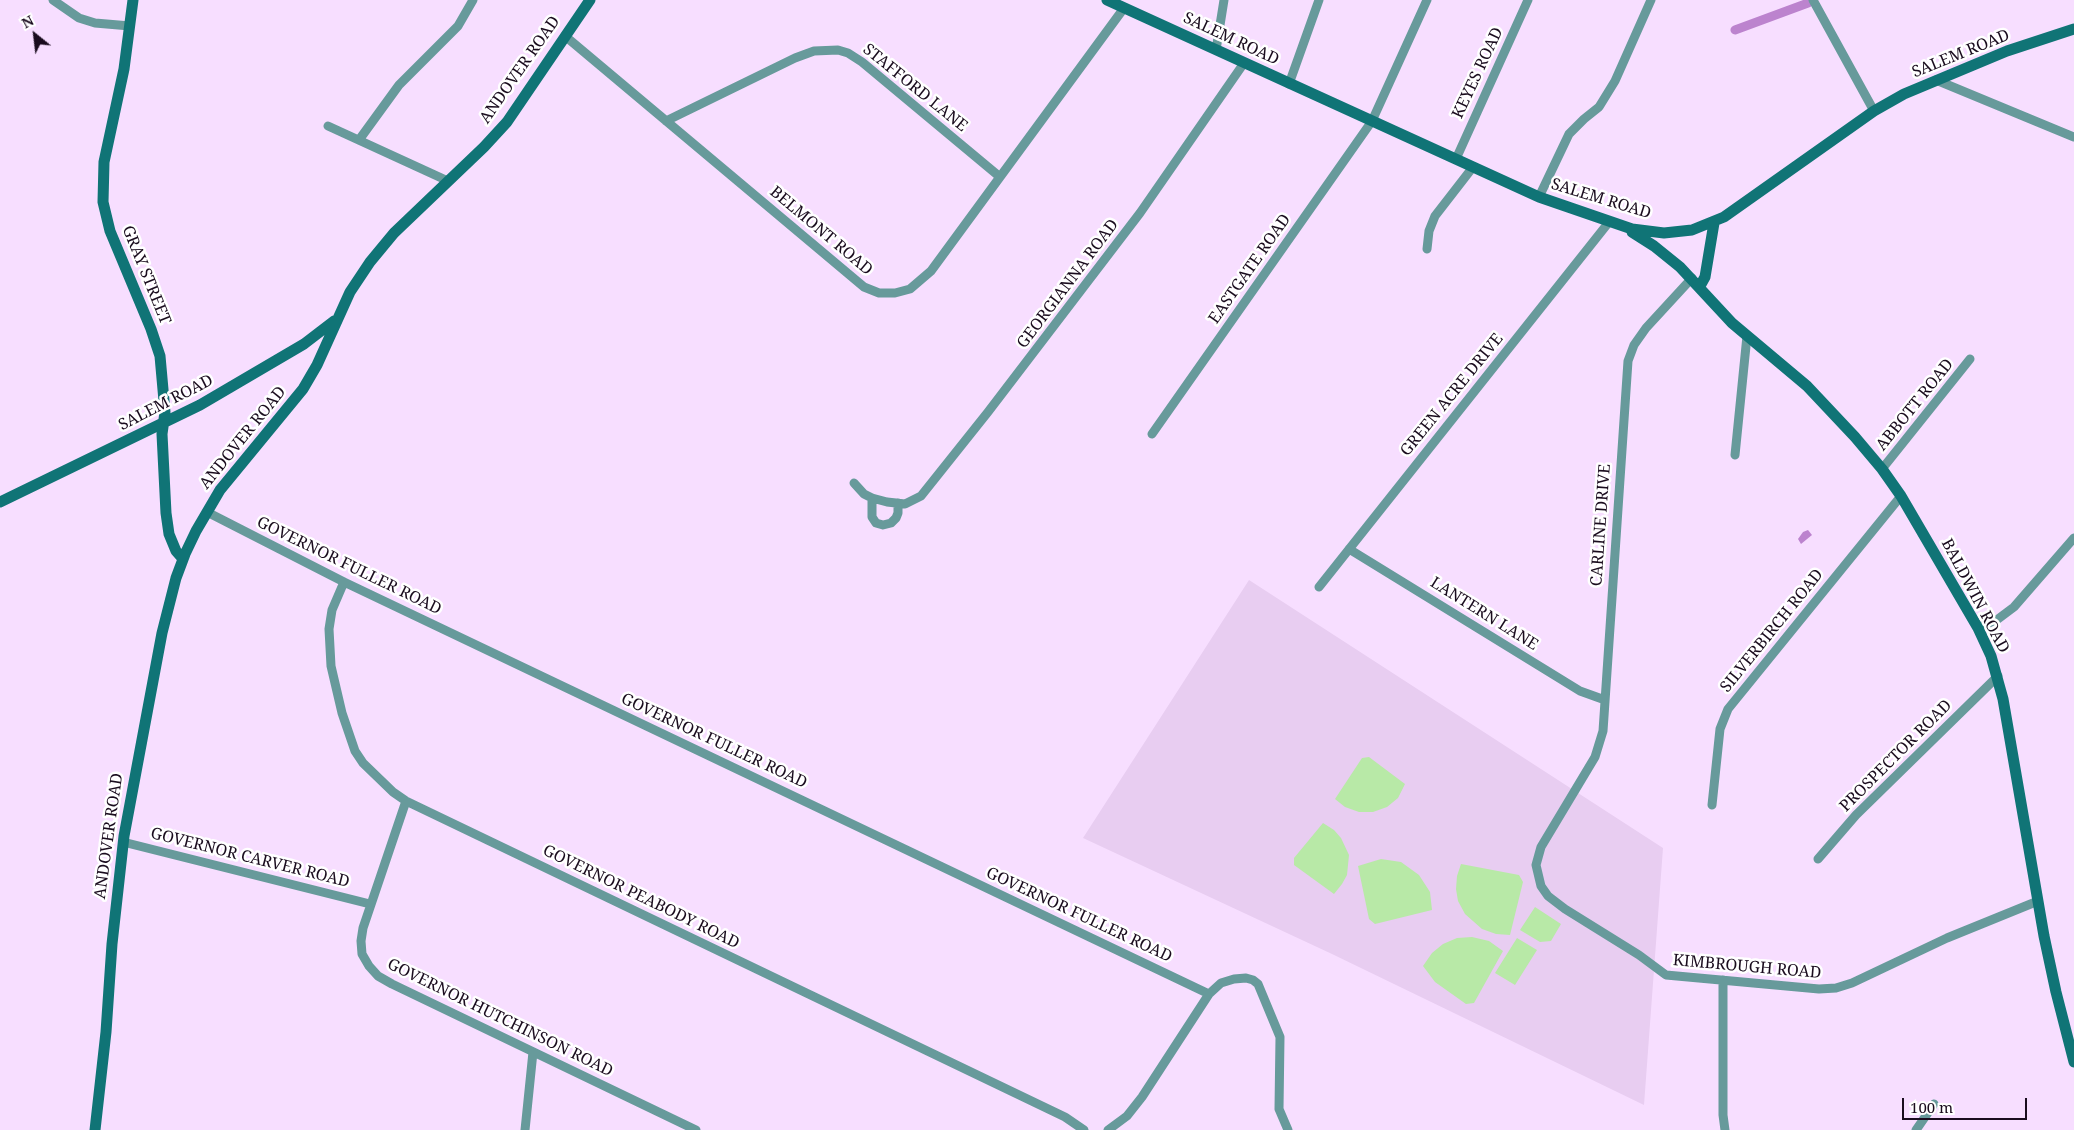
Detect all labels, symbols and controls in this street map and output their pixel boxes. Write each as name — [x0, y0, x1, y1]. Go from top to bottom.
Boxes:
street label: SALEM ROAD — [1180, 8, 1282, 70]
north arrow — [10, 10, 60, 60]
text: N — [18, 10, 37, 32]
street label: ANDOVER ROAD — [476, 13, 564, 127]
street label: KEYES ROAD — [1449, 24, 1507, 122]
street label: SALEM ROAD — [1909, 26, 2013, 82]
street label: STAFFORD LANE — [859, 40, 971, 136]
street label: SALEM ROAD — [1549, 175, 1653, 223]
street label: BELMONT ROAD — [766, 182, 876, 280]
street label: EASTGATE ROAD — [1205, 210, 1295, 328]
street label: GEORGIANNA ROAD — [1013, 216, 1123, 352]
street label: GRAY STREET — [117, 223, 175, 327]
street label: GREEN ACRE DRIVE — [1397, 330, 1507, 460]
street label: ABBOTT ROAD — [1872, 355, 1958, 455]
street label: SALEM ROAD — [116, 371, 216, 435]
street label: ANDOVER ROAD — [196, 383, 290, 493]
street label: CARLINE DRIVE — [1587, 463, 1615, 587]
street label: GOVERNOR FULLER ROAD — [254, 513, 444, 619]
street label: BALDWIN ROAD — [1937, 536, 2013, 656]
street label: SILVERBIRCH ROAD — [1716, 566, 1828, 696]
street label: LANTERN LANE — [1427, 573, 1541, 655]
street label: GOVERNOR FULLER ROAD — [618, 689, 810, 793]
street label: PROSPECTOR ROAD — [1836, 696, 1956, 816]
street label: ANDOVER ROAD — [91, 772, 127, 900]
street label: GOVERNOR CARVER ROAD — [149, 824, 351, 892]
street label: GOVERNOR PEABODY ROAD — [540, 841, 742, 953]
street label: GOVERNOR FULLER ROAD — [983, 863, 1175, 967]
street label: KIMBROUGH ROAD — [1672, 951, 1822, 983]
street label: GOVERNOR HUTCHINSON ROAD — [384, 955, 616, 1081]
scale bar — [1904, 1088, 2029, 1120]
text: 100 m — [1910, 1097, 1953, 1117]

